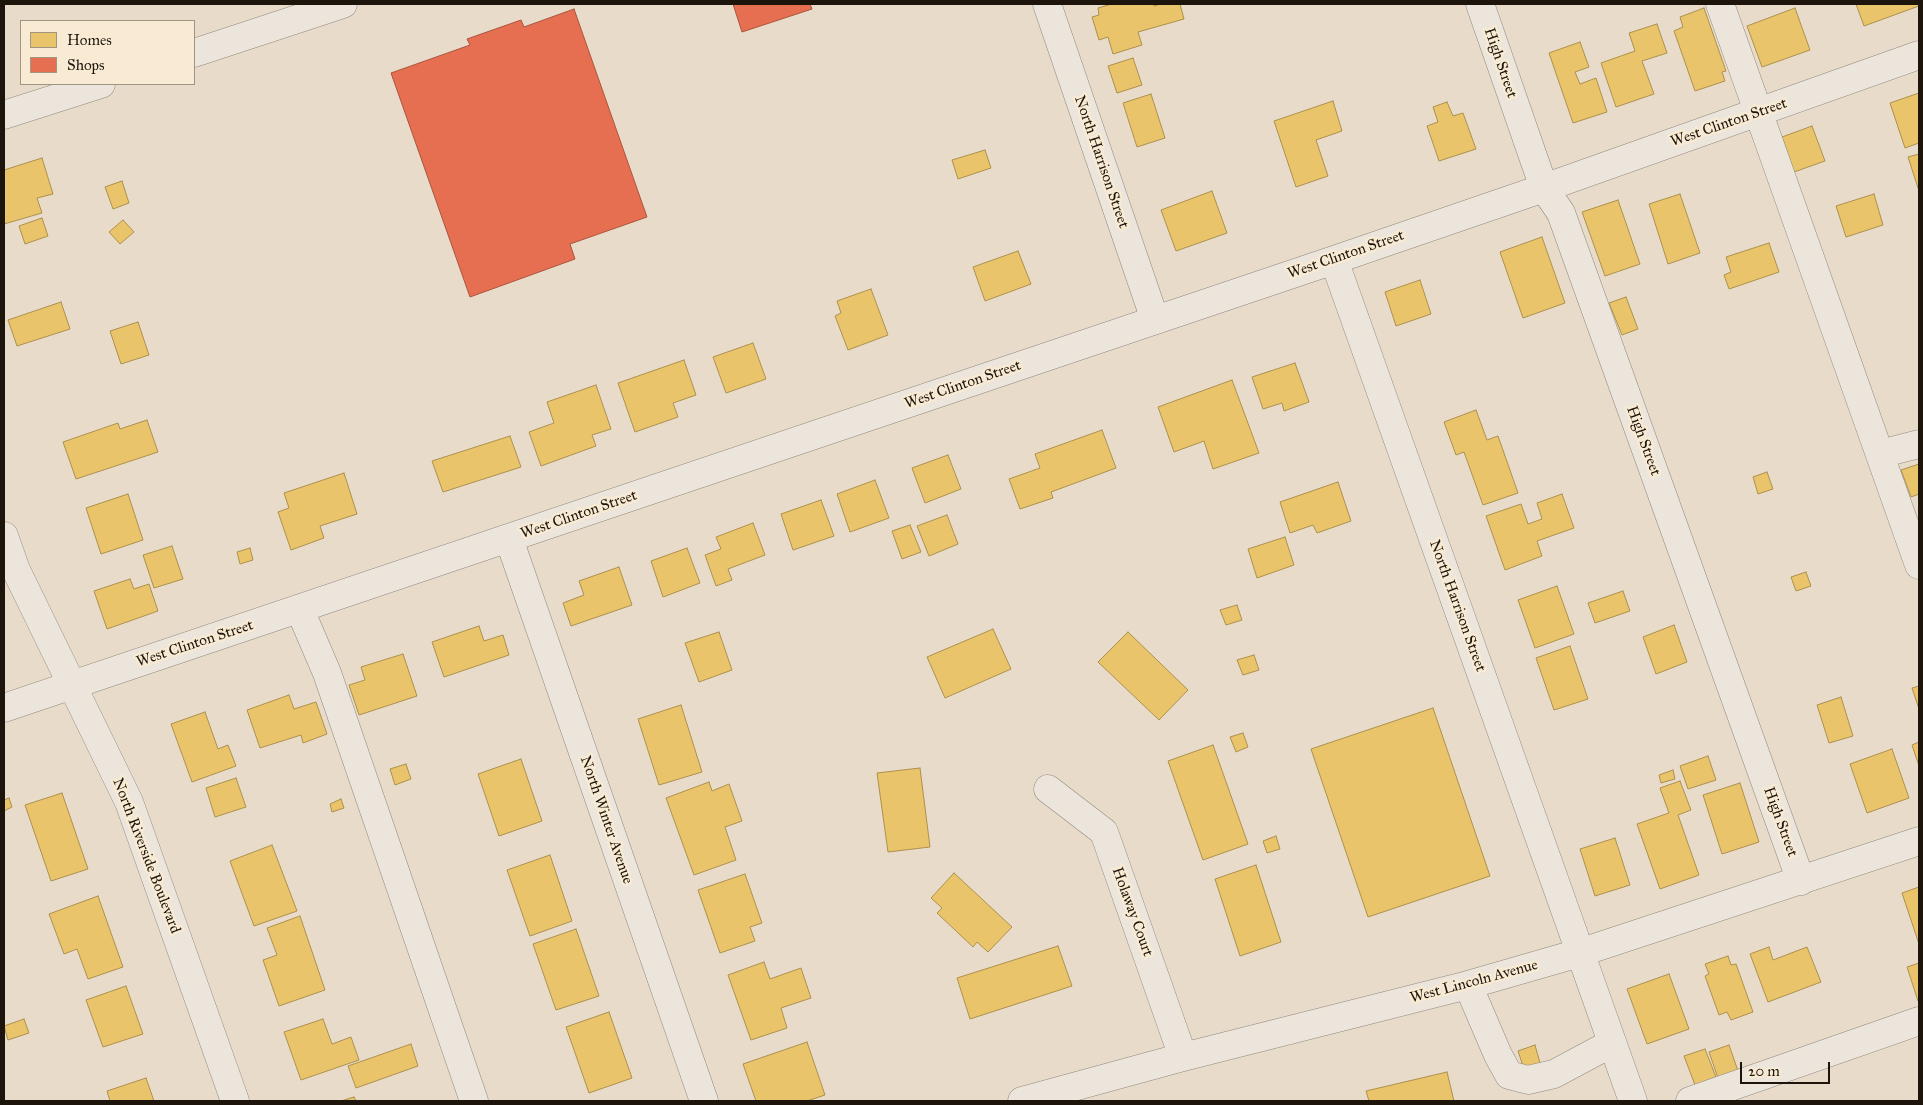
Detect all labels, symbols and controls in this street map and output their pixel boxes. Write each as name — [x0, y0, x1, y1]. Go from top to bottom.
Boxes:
legend — [20, 20, 195, 85]
street label: High Street — [1480, 26, 1520, 100]
text: Homes — [67, 31, 112, 49]
text: Shops — [67, 56, 105, 74]
street label: North Harrison Street — [1070, 93, 1132, 231]
street label: West Clinton Street — [1668, 95, 1790, 151]
street label: West Clinton Street — [1285, 227, 1407, 283]
street label: West Clinton Street — [902, 357, 1024, 413]
street label: High Street — [1622, 404, 1664, 478]
street label: West Clinton Street — [518, 487, 640, 543]
street label: North Harrison Street — [1425, 538, 1489, 674]
street label: West Clinton Street — [134, 617, 256, 671]
street label: North Winter Avenue — [576, 754, 636, 886]
street label: North Riverside Boulevard — [108, 776, 184, 936]
street label: High Street — [1759, 785, 1801, 859]
street label: Holaway Court — [1108, 865, 1156, 959]
street label: West Lincoln Avenue — [1408, 956, 1540, 1008]
scale bar — [1743, 1052, 1833, 1084]
text: 20 m — [1748, 1062, 1780, 1080]

